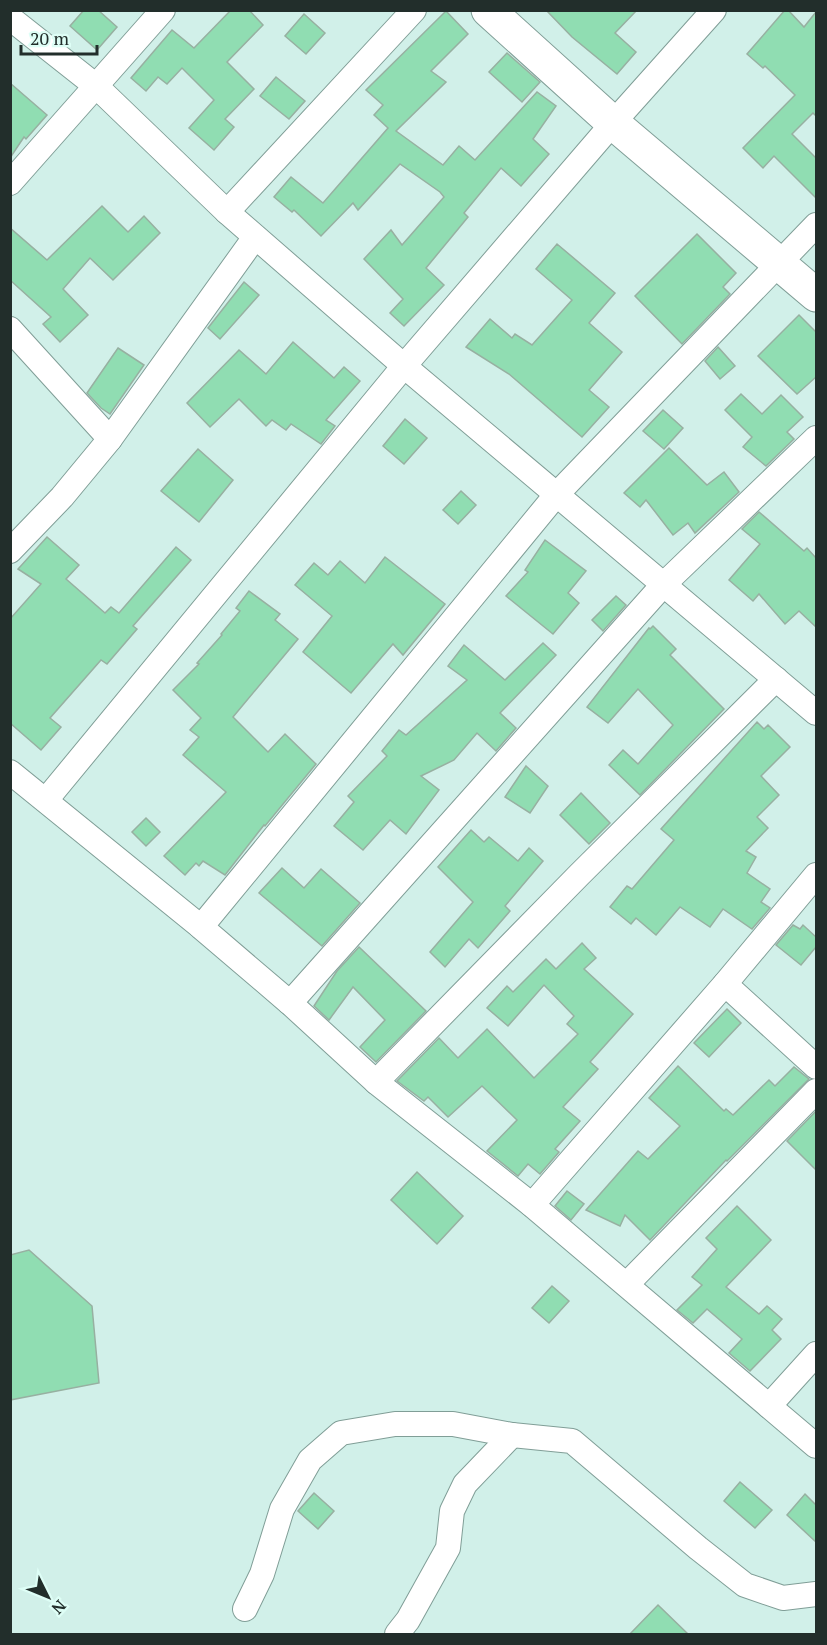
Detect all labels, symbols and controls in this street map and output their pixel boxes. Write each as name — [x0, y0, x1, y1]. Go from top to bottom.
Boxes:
scale bar — [21, 18, 98, 56]
text: 20 m — [30, 26, 70, 50]
north arrow — [18, 1567, 78, 1627]
text: N — [47, 1595, 71, 1619]

